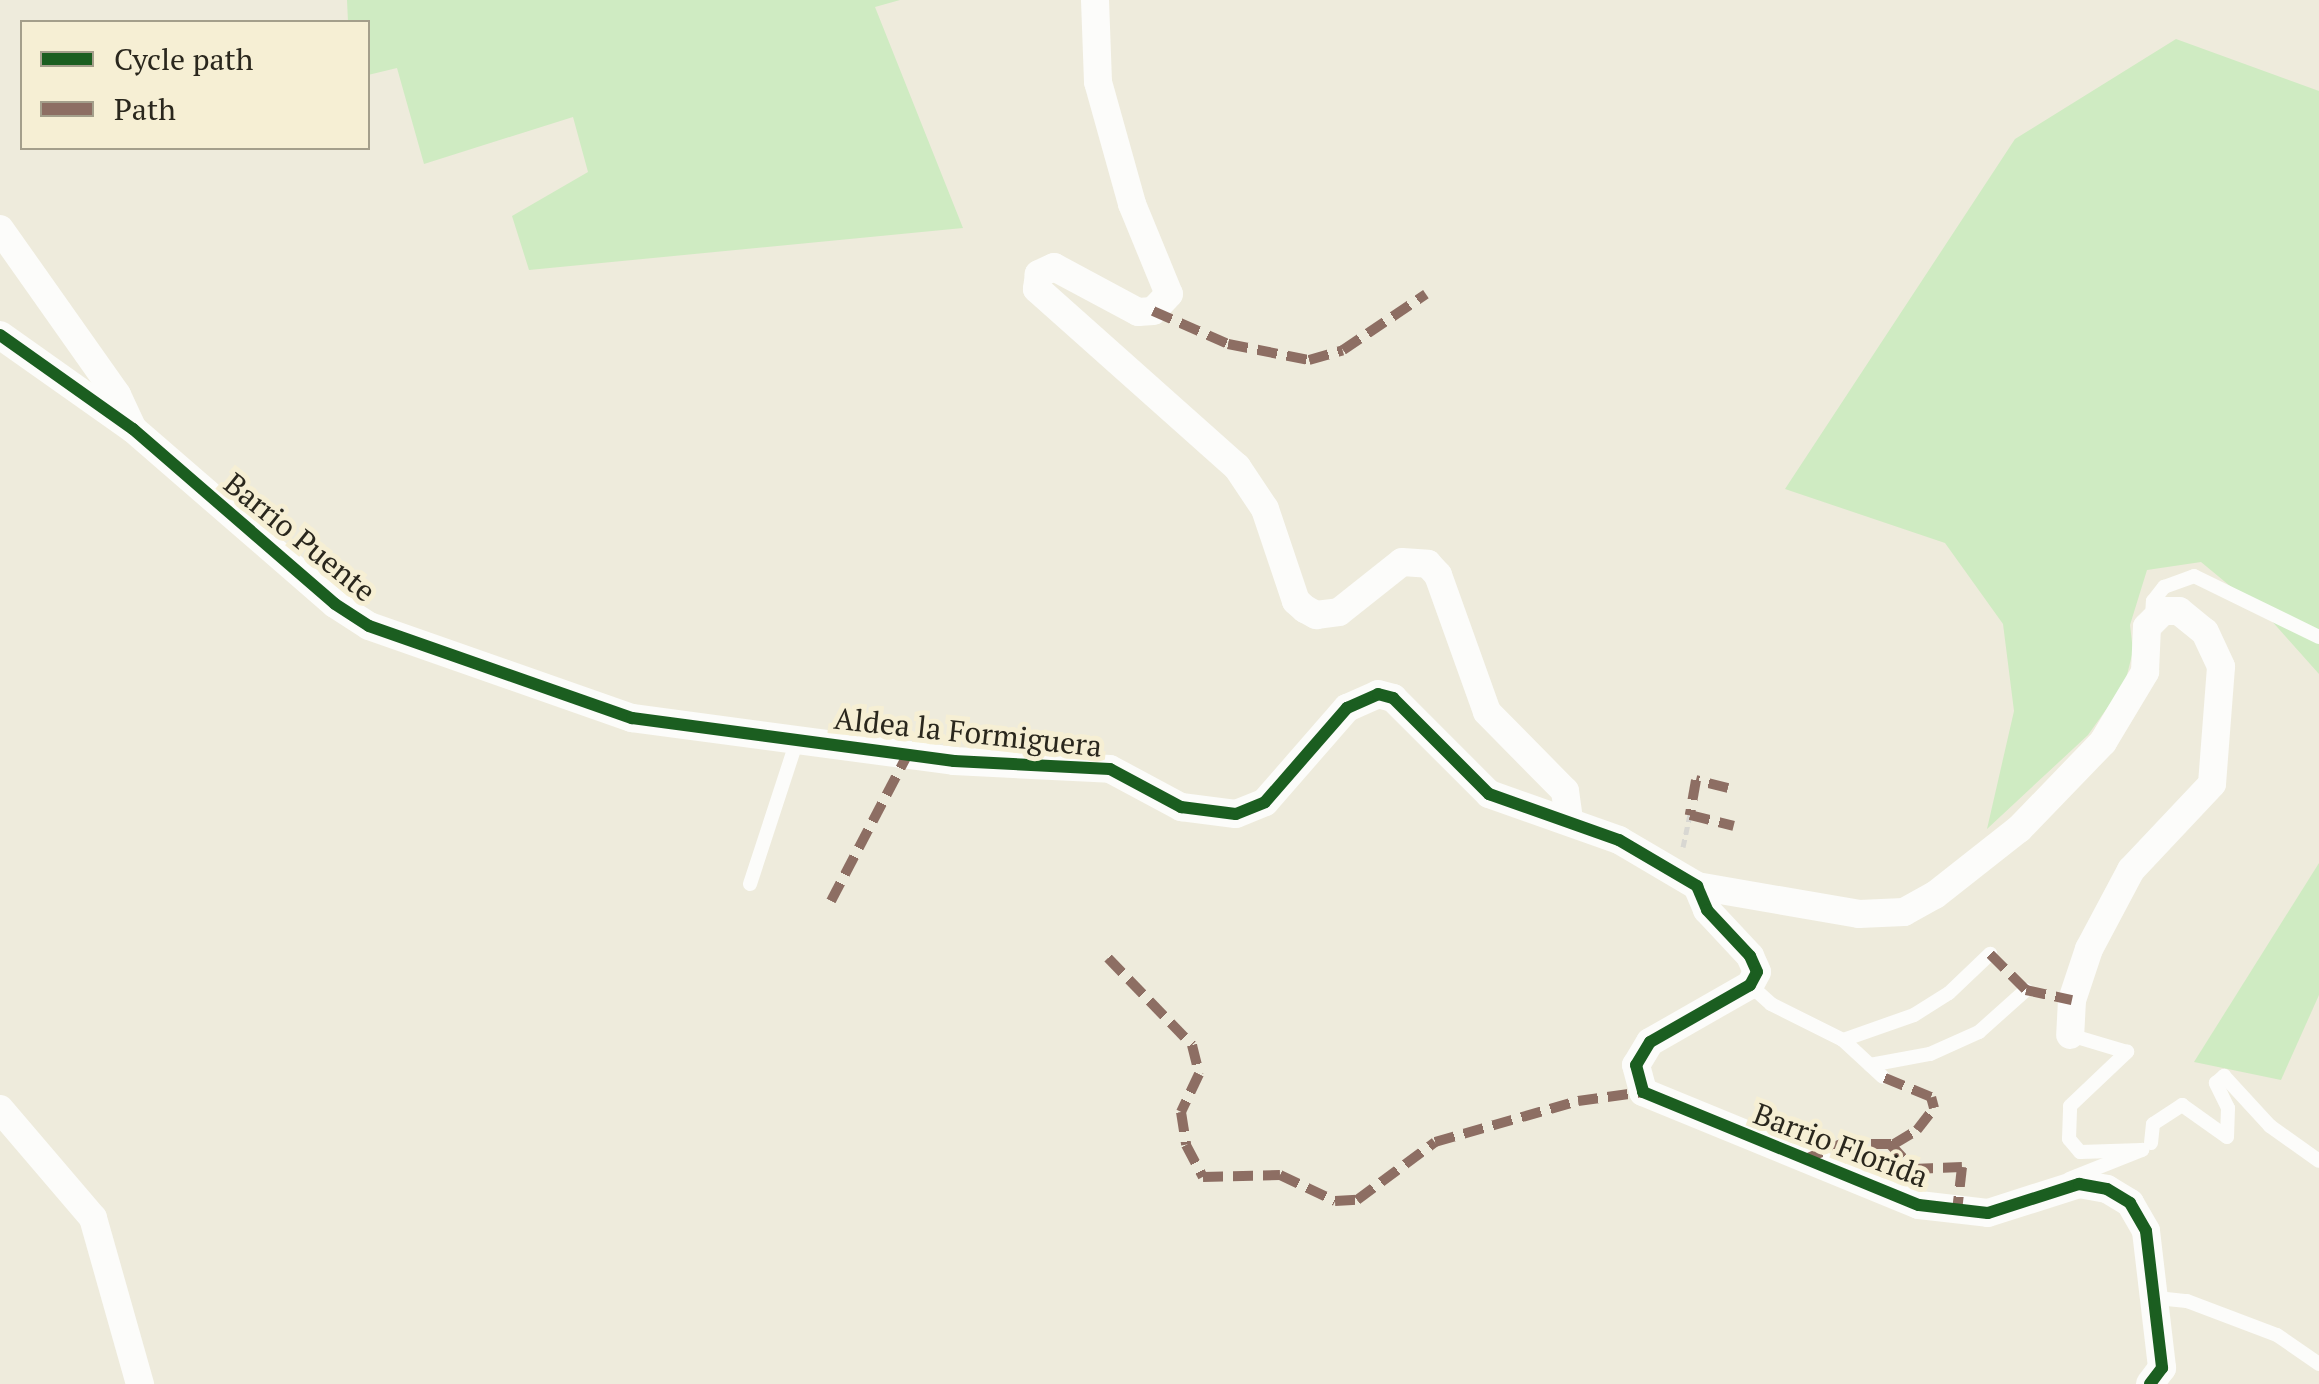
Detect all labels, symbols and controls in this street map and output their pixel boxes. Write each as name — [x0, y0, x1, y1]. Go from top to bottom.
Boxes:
legend — [20, 20, 370, 150]
text: Cycle path — [114, 39, 253, 79]
text: Path — [114, 89, 176, 129]
street label: Barrio Puente — [217, 465, 383, 609]
street label: Aldea la Formiguera — [832, 700, 1104, 764]
street label: Barrio Florida — [1749, 1095, 1933, 1195]

